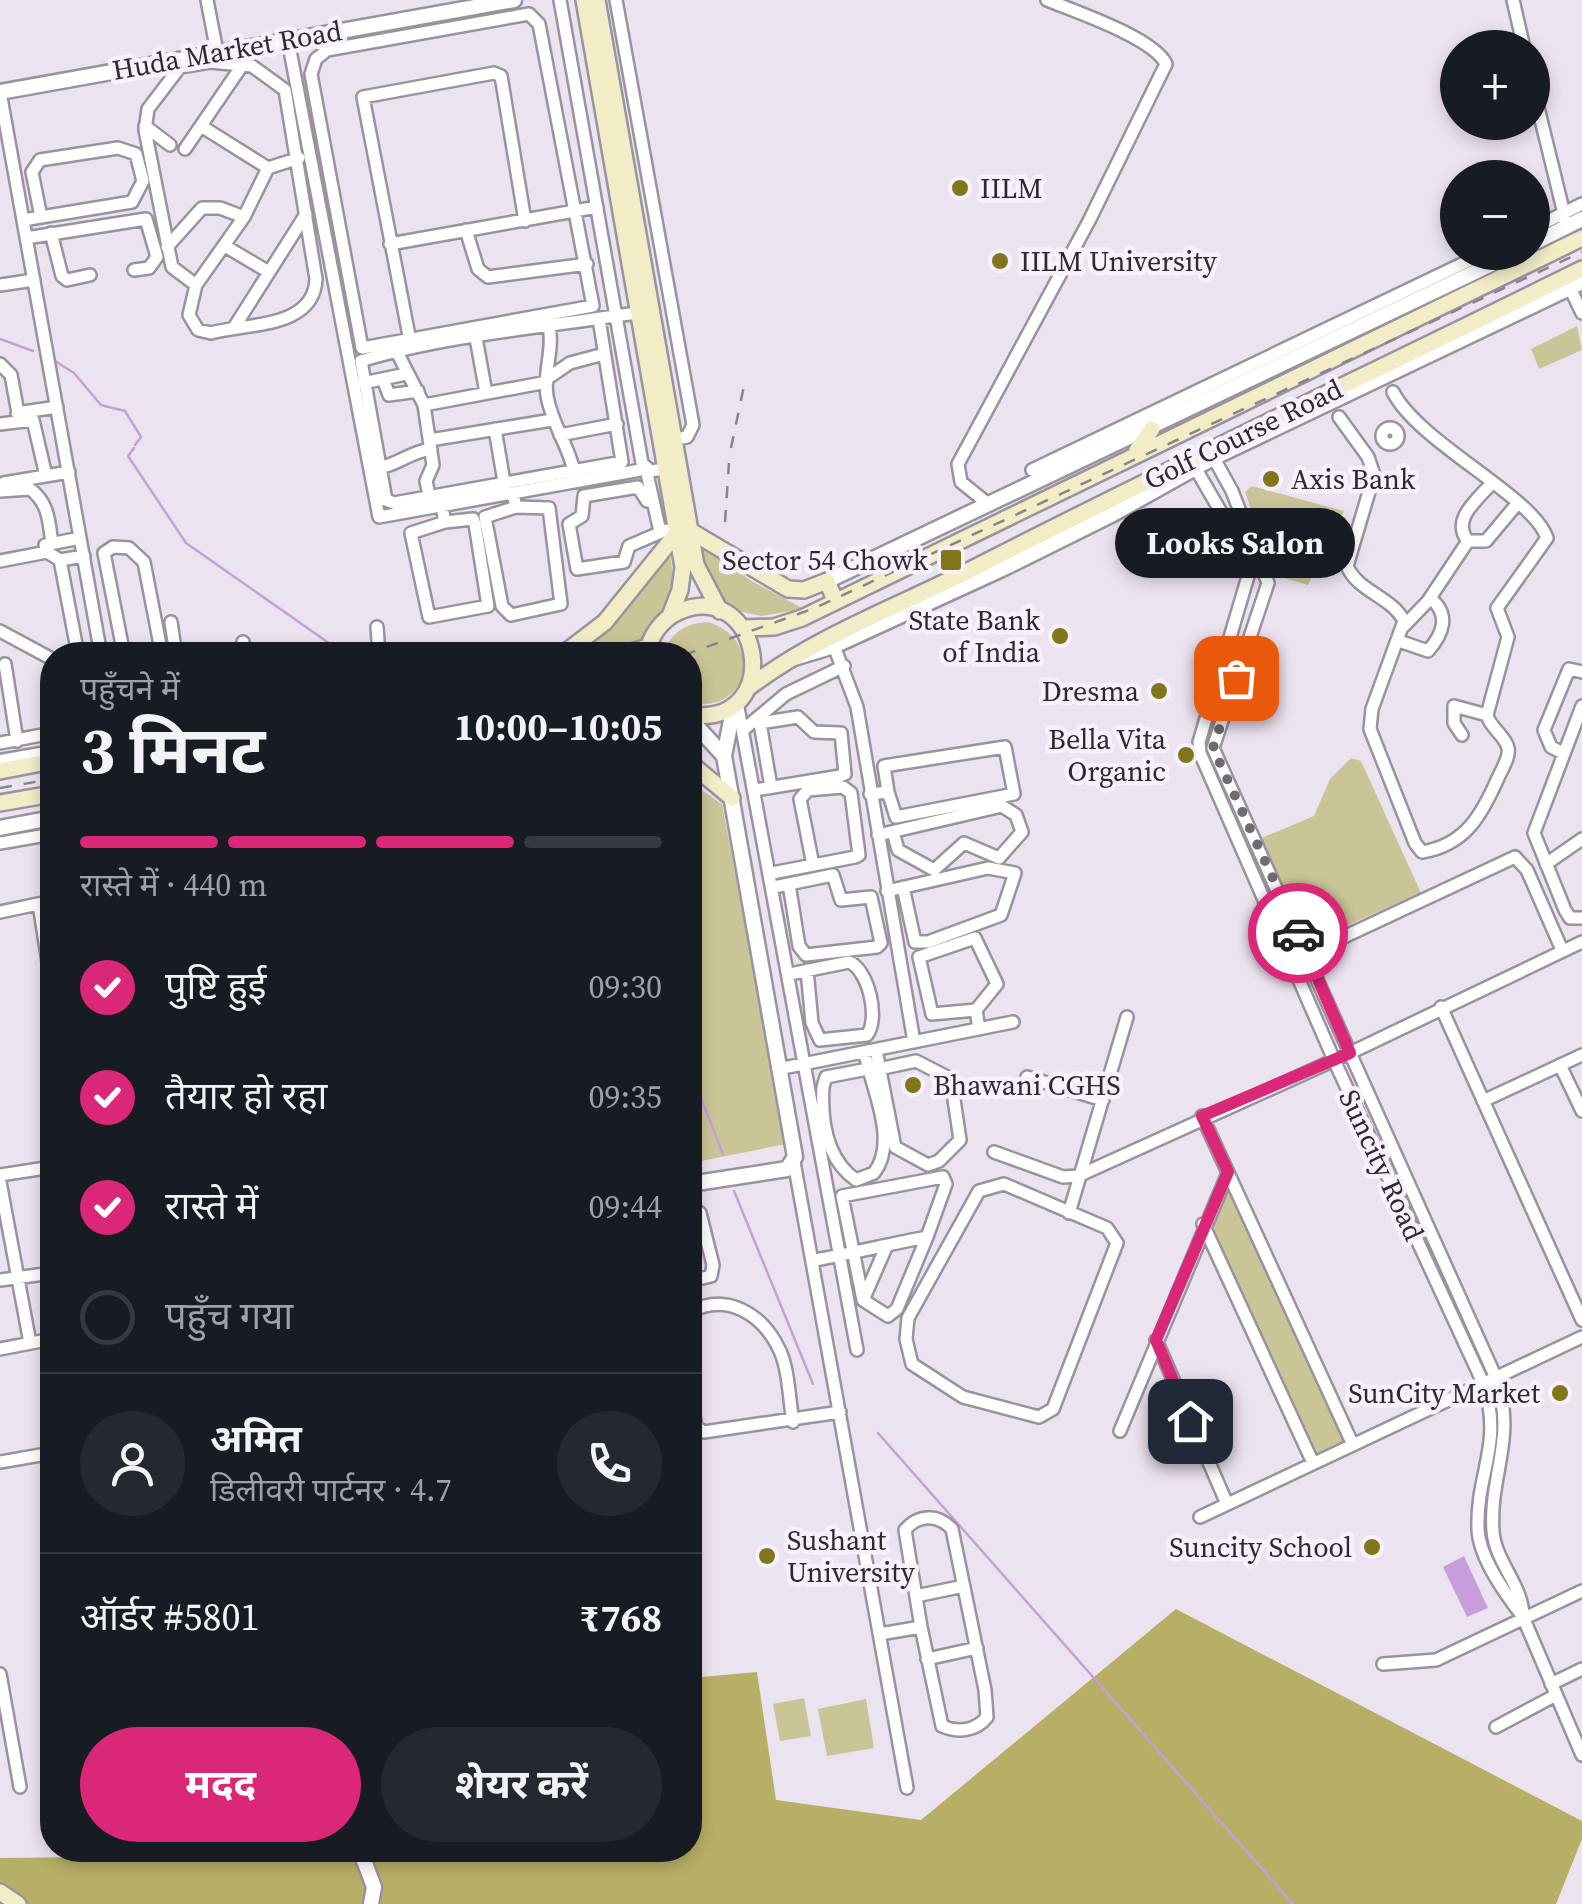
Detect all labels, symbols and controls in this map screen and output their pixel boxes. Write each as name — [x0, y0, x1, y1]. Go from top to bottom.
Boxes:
street label: Huda Market Road — [109, 11, 345, 89]
map controls — [1440, 30, 1550, 270]
button: + — [1440, 30, 1550, 140]
button: − — [1440, 160, 1550, 270]
place label: IILM — [980, 169, 1042, 207]
marker: IILM — [949, 177, 971, 199]
place label: IILM University — [1020, 242, 1217, 280]
marker: IILM University — [989, 250, 1011, 272]
street label: Golf Course Road — [1138, 370, 1349, 498]
place label: Axis Bank — [1291, 460, 1416, 498]
marker: Axis Bank — [1260, 468, 1282, 490]
callout: Looks Salon — [1116, 508, 1356, 578]
text: Looks Salon — [1146, 521, 1324, 565]
place label: Sector 54 Chowk — [722, 541, 929, 579]
marker: Sector 54 Chowk — [938, 547, 964, 573]
place label: State Bank of India — [909, 601, 1041, 671]
marker: State Bank of India — [1049, 625, 1071, 647]
pin — [1194, 636, 1279, 721]
icon: bag — [1209, 651, 1264, 706]
text: पहुँचने में — [80, 667, 180, 711]
place label: Dresma — [1042, 672, 1140, 710]
marker: Dresma — [1148, 680, 1170, 702]
text: 10:00–10:05 — [454, 701, 662, 753]
text: 3 मिनट — [80, 706, 266, 795]
place label: Bella Vita Organic — [1048, 720, 1167, 790]
marker: Bella Vita Organic — [1175, 744, 1197, 766]
text: रास्ते में · 440 m — [80, 863, 267, 907]
courier — [1248, 883, 1348, 983]
icon: car — [1271, 906, 1326, 961]
icon: check — [80, 960, 135, 1015]
text: पुष्टि हुई — [165, 960, 266, 1012]
text: 09:30 — [588, 965, 662, 1009]
place label: Bhawani CGHS — [933, 1066, 1121, 1104]
icon: check — [80, 1070, 135, 1125]
text: तैयार हो रहा — [165, 1070, 327, 1122]
marker: Bhawani CGHS — [902, 1074, 924, 1096]
text: 09:35 — [588, 1075, 662, 1119]
street label: Suncity Road — [1330, 1083, 1434, 1247]
icon: check — [80, 1180, 135, 1235]
text: रास्ते में — [165, 1180, 258, 1232]
text: 09:44 — [588, 1185, 662, 1229]
text: पहुँच गया — [165, 1290, 293, 1342]
place label: SunCity Market — [1348, 1374, 1541, 1412]
pin — [1148, 1379, 1233, 1464]
marker: SunCity Market — [1549, 1382, 1571, 1404]
icon: home — [1163, 1394, 1218, 1449]
button: person — [80, 1411, 185, 1516]
button: phone — [557, 1411, 662, 1516]
text: अमित — [210, 1413, 302, 1465]
text: डिलीवरी पार्टनर · 4.7 — [210, 1468, 452, 1512]
place label: Sushant University — [787, 1521, 915, 1591]
place label: Suncity School — [1169, 1528, 1352, 1566]
marker: Suncity School — [1361, 1536, 1383, 1558]
marker: Sushant University — [756, 1545, 778, 1567]
text: ऑर्डर #5801 — [80, 1591, 260, 1643]
text: ₹768 — [580, 1592, 662, 1644]
button: मदद — [80, 1727, 361, 1842]
button: शेयर करें — [381, 1727, 662, 1842]

